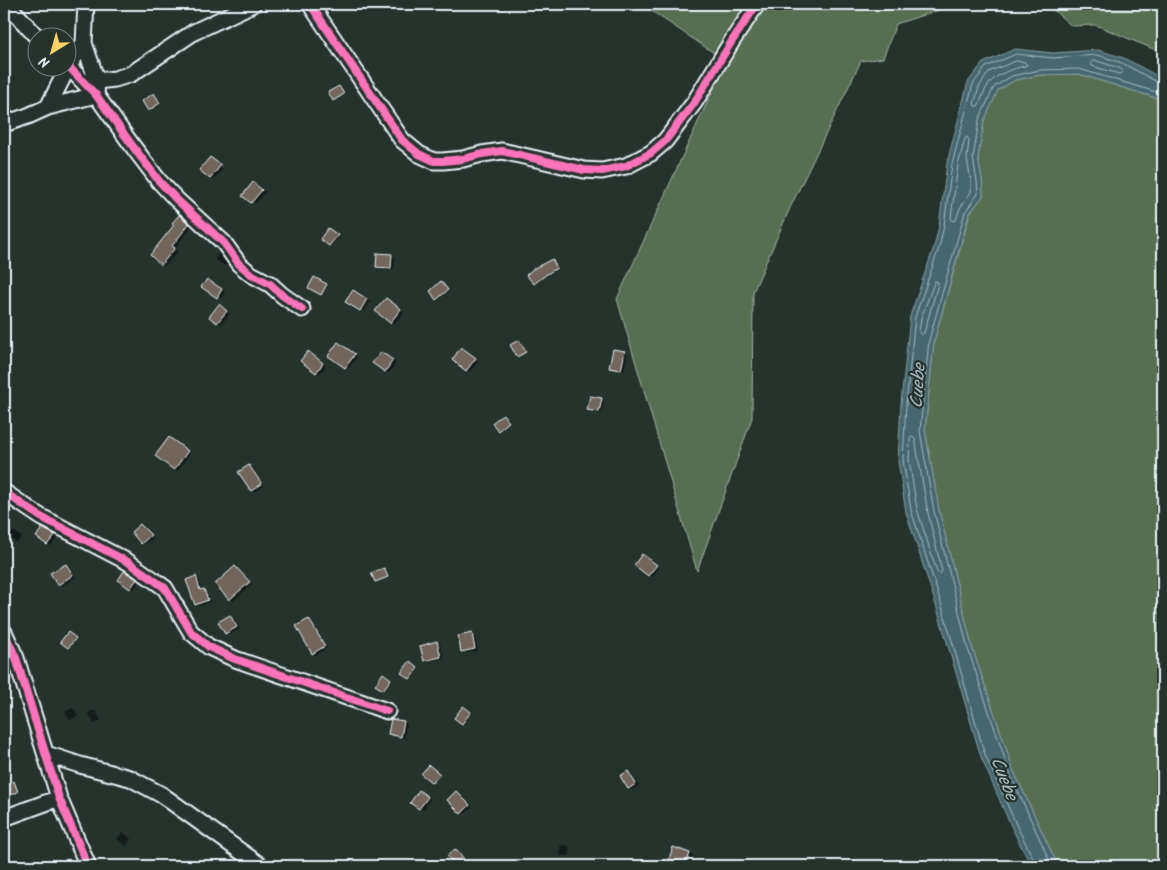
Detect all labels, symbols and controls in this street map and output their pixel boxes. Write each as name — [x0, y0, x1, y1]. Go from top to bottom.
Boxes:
north arrow — [28, 28, 78, 78]
text: N — [35, 50, 55, 73]
water label: Cuebe — [903, 361, 935, 410]
water label: Cuebe — [981, 753, 1026, 807]

